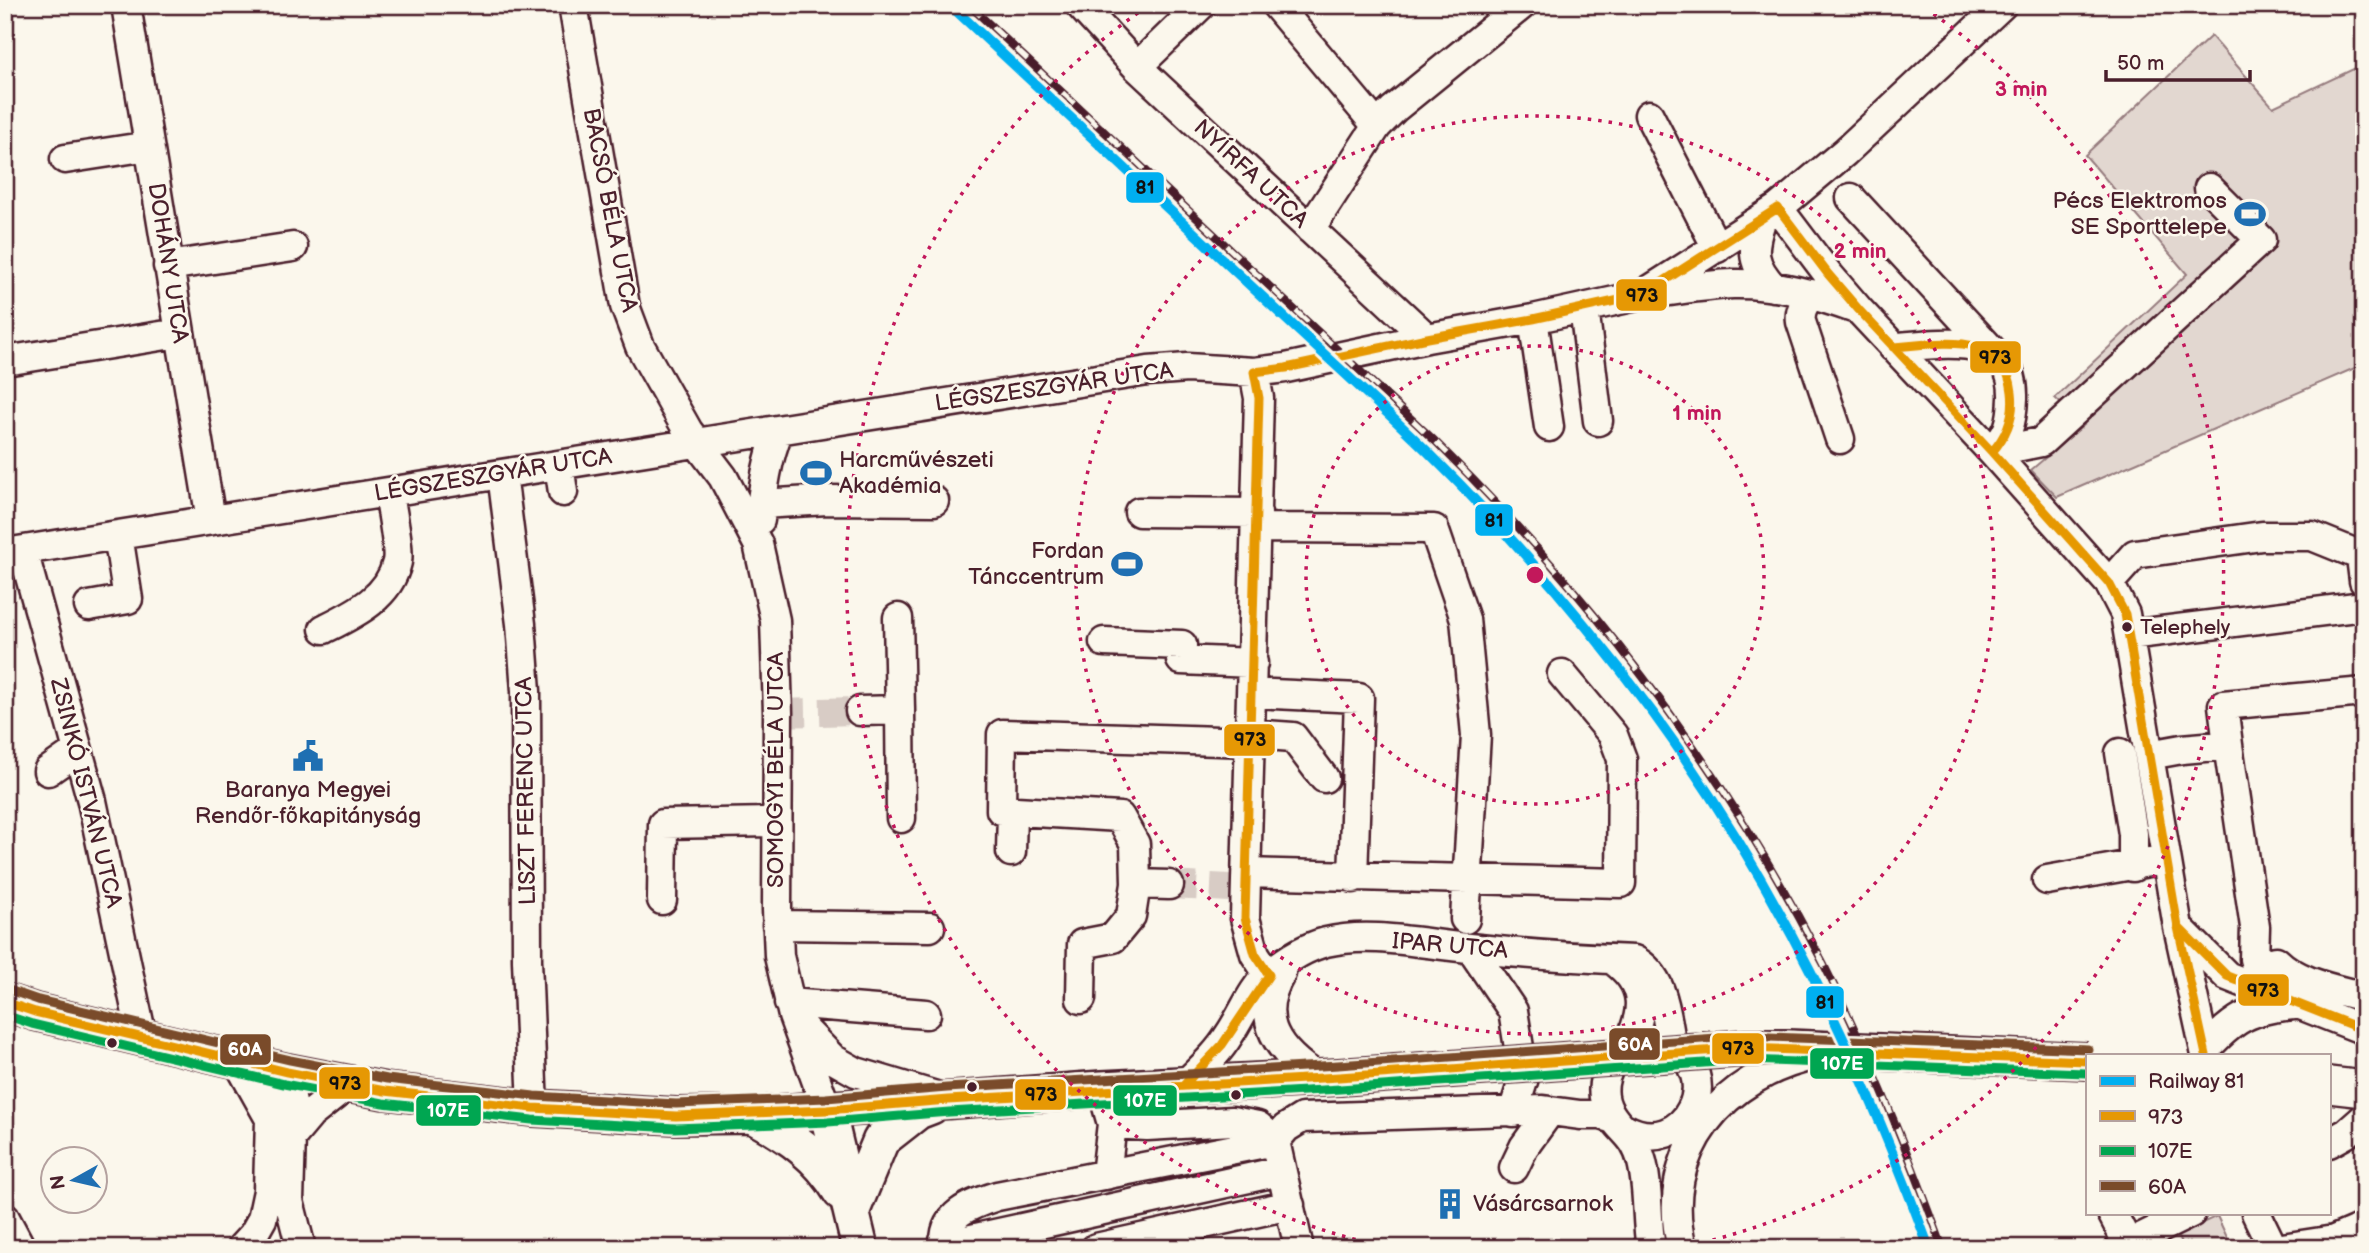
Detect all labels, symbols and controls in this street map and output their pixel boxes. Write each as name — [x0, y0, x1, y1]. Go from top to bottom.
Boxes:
scale bar — [2106, 38, 2250, 82]
text: 50 m — [2117, 51, 2164, 76]
text: 3 min — [1995, 77, 2047, 102]
street label: BACSÓ BÉLA UTCA — [577, 106, 644, 315]
street label: NYÍRFA UTCA — [1188, 114, 1315, 235]
line badge: 81 — [1125, 171, 1165, 204]
text: 81 — [1135, 177, 1155, 200]
street label: DOHÁNY UTCA — [142, 181, 195, 346]
place label: Pécs Elektromos SE Sporttelepe — [2053, 187, 2227, 241]
sports icon: Pécs Elektromos SE Sporttelepe — [2233, 197, 2267, 231]
text: 2 min — [1833, 239, 1887, 264]
line badge: 973 — [1615, 278, 1668, 312]
text: 973 — [1626, 285, 1658, 308]
line badge: 973 — [1969, 340, 2022, 374]
text: 973 — [1979, 347, 2011, 370]
street label: LÉGSZESZGYÁR UTCA — [933, 356, 1176, 418]
text: 1 min — [1672, 401, 1722, 426]
street label: LÉGSZESZGYÁR UTCA — [372, 442, 615, 508]
place label: Harcművészeti Akadémia — [839, 446, 994, 500]
sports icon: Harcművészeti Akadémia — [799, 456, 833, 490]
line badge: 81 — [1474, 503, 1514, 537]
text: 81 — [1484, 510, 1504, 533]
place label: Fordan Tánccentrum — [968, 537, 1104, 591]
sports icon: Fordan Tánccentrum — [1110, 547, 1144, 581]
centre of rings — [1523, 563, 1547, 587]
place label: Telephely — [2140, 615, 2231, 640]
marker: Telephely — [2120, 620, 2134, 634]
street label: SOMOGYI BÉLA UTCA — [762, 651, 790, 888]
street label: ZSINKÓ ISTVÁN UTCA — [44, 675, 128, 911]
street label: LISZT FERENC UTCA — [510, 676, 542, 905]
line badge: 973 — [1223, 723, 1276, 757]
text: 973 — [1234, 729, 1266, 752]
public building icon: Baranya Megyei Rendőr-főkapitányság — [291, 739, 325, 773]
place label: Baranya Megyei Rendőr-főkapitányság — [195, 776, 421, 830]
street label: IPAR UTCA — [1391, 927, 1510, 965]
line badge: 973 — [2237, 973, 2290, 1007]
text: 973 — [2247, 980, 2279, 1003]
line badge: 81 — [1805, 985, 1845, 1019]
text: 81 — [1815, 992, 1835, 1015]
line badge: 60A — [1608, 1027, 1661, 1061]
line badge: 973 — [1711, 1032, 1765, 1065]
line badge: 60A — [219, 1033, 272, 1066]
text: 60A — [1618, 1034, 1653, 1057]
unlabelled marker — [105, 1036, 119, 1050]
text: 973 — [1722, 1038, 1754, 1061]
text: 60A — [228, 1039, 263, 1062]
line badge: 107E — [1809, 1047, 1875, 1080]
text: 107E — [1821, 1053, 1863, 1076]
legend — [2086, 1054, 2330, 1214]
line badge: 973 — [318, 1066, 371, 1100]
text: Railway 81 — [2148, 1069, 2244, 1094]
text: 973 — [329, 1073, 361, 1096]
line badge: 973 — [1014, 1078, 1067, 1111]
unlabelled marker — [965, 1080, 979, 1094]
text: 973 — [1025, 1084, 1057, 1107]
line badge: 107E — [1112, 1084, 1178, 1117]
unlabelled marker — [1229, 1088, 1243, 1102]
text: 107E — [1124, 1090, 1166, 1113]
line badge: 107E — [415, 1094, 482, 1127]
text: 107E — [427, 1100, 469, 1123]
text: 973 — [2148, 1105, 2183, 1130]
text: 107E — [2148, 1139, 2193, 1164]
north arrow — [38, 1144, 108, 1214]
text: N — [46, 1173, 71, 1191]
text: 60A — [2148, 1175, 2186, 1200]
building icon: Vásárcsarnok — [1433, 1187, 1467, 1221]
place label: Vásárcsarnok — [1473, 1190, 1614, 1218]

